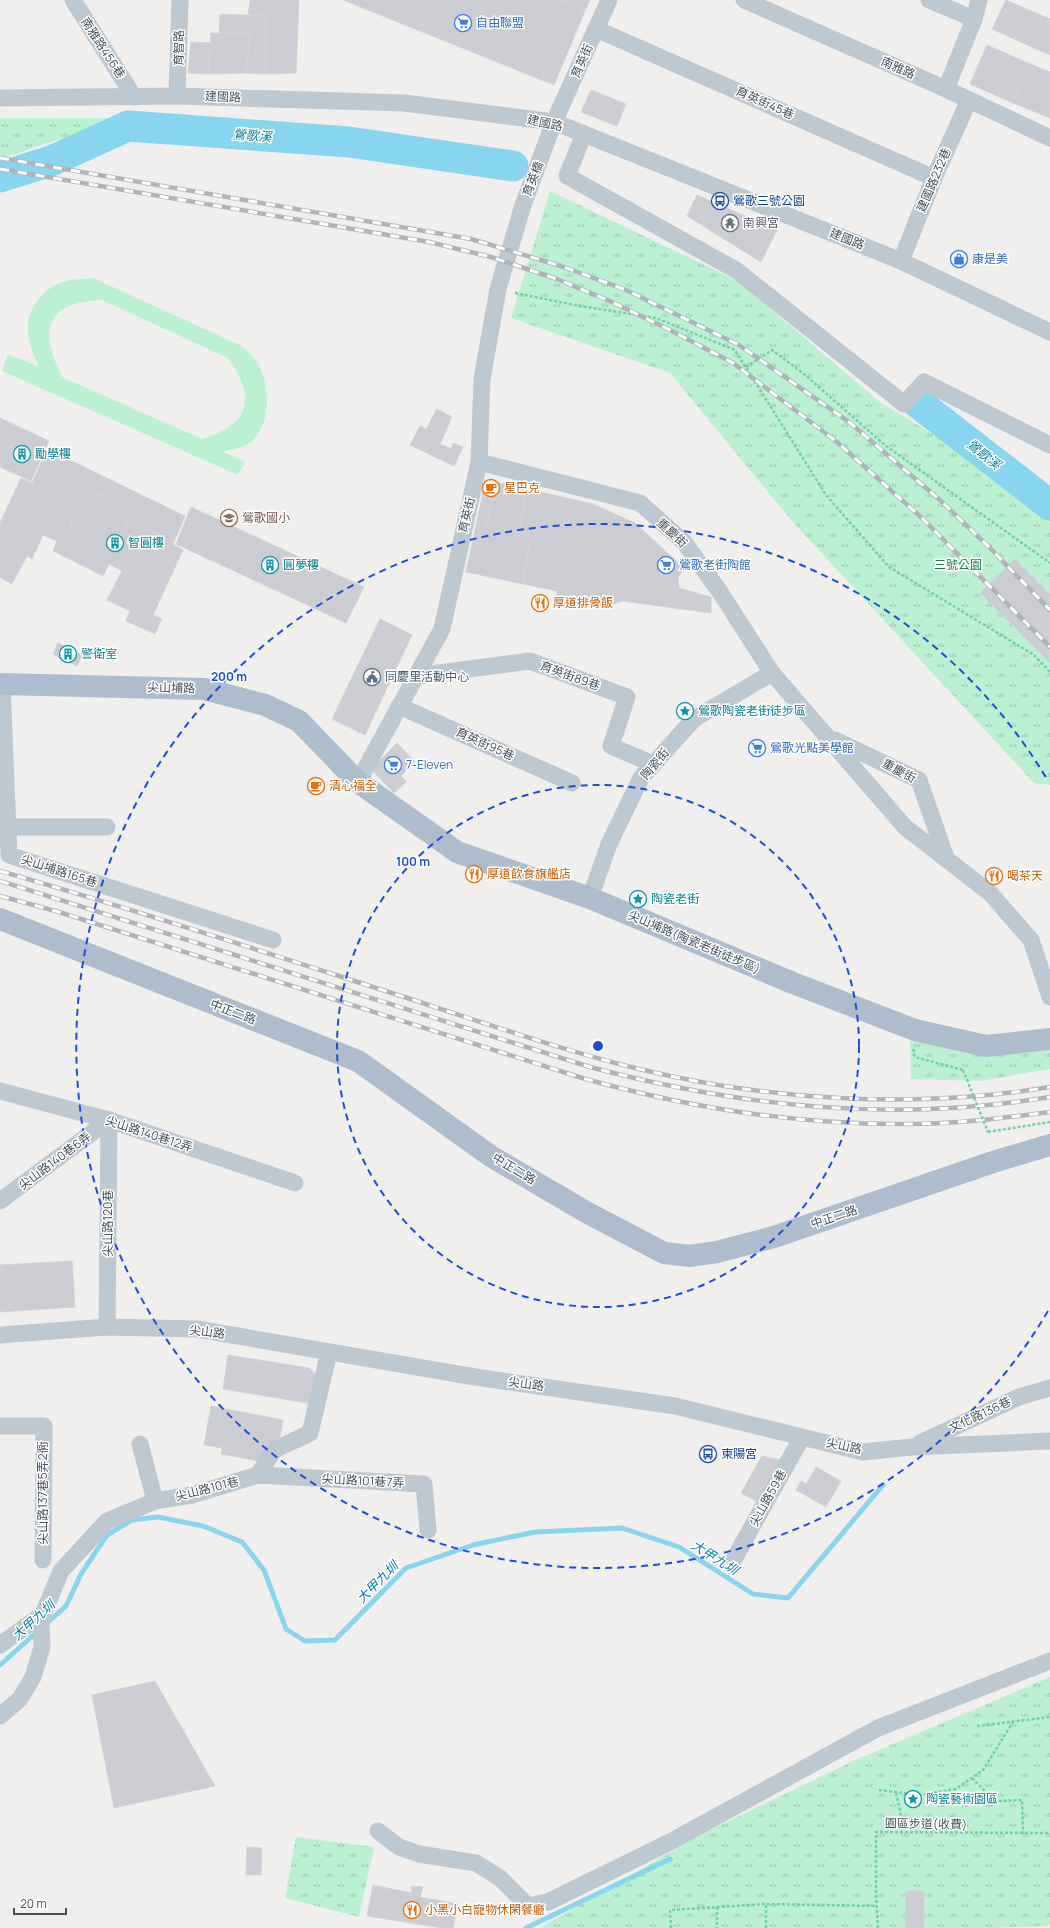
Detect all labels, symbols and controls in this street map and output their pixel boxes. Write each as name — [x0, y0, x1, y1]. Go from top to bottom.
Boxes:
supermarket icon: 自由聯盟 — [453, 13, 473, 33]
street label: 南雅路456巷 — [77, 14, 129, 81]
place label: 自由聯盟 — [476, 14, 524, 31]
street label: 育智路 — [170, 30, 187, 66]
street label: 育英街 — [566, 41, 597, 81]
street label: 南雅路 — [878, 52, 918, 83]
street label: 育英街45巷 — [733, 82, 797, 123]
street label: 建國路 — [205, 87, 241, 106]
street label: 建國路 — [526, 110, 564, 135]
water label: 鶯歌溪 — [232, 125, 274, 145]
street label: 建國路232巷 — [912, 145, 955, 215]
street label: 育英橋 — [518, 159, 547, 199]
bus stop icon: 鶯歌三號公園 — [710, 191, 730, 211]
place label: 鶯歌三號公園 — [733, 192, 805, 209]
temple icon: 南興宮 — [720, 213, 740, 233]
place label: 南興宮 — [743, 214, 779, 231]
street label: 建國路 — [827, 224, 867, 253]
shop icon: 康是美 — [949, 249, 969, 269]
place label: 康是美 — [972, 250, 1008, 267]
water label: 鶯歌溪 — [963, 435, 1006, 474]
building icon: 勵學樓 — [12, 444, 32, 464]
place label: 勵學樓 — [35, 445, 71, 462]
cafe icon: 星巴克 — [481, 478, 501, 498]
place label: 星巴克 — [504, 479, 540, 496]
street label: 育英街 — [454, 495, 479, 534]
school or university icon: 鶯歌國小 — [219, 508, 239, 528]
place label: 鶯歌國小 — [242, 509, 290, 526]
street label: 重慶街 — [653, 514, 691, 551]
building icon: 智圓樓 — [105, 533, 125, 553]
place label: 智圓樓 — [128, 534, 164, 551]
building icon: 圓夢樓 — [260, 555, 280, 575]
supermarket icon: 鶯歌老街陶館 — [656, 555, 676, 575]
place label: 圓夢樓 — [283, 556, 319, 573]
place label: 鶯歌老街陶館 — [679, 556, 751, 573]
park label: 三號公園 — [934, 556, 982, 573]
restaurant icon: 厚道排骨飯 — [530, 593, 550, 613]
place label: 厚道排骨飯 — [553, 594, 613, 611]
building icon: 警衛室 — [58, 644, 78, 664]
place label: 警衛室 — [81, 645, 117, 662]
street label: 育英街89巷 — [538, 657, 602, 694]
public building icon: 同慶里活動中心 — [362, 667, 382, 687]
text: 200 m — [211, 668, 247, 685]
place label: 同慶里活動中心 — [385, 668, 469, 685]
street label: 尖山埔路 — [147, 679, 195, 696]
place icon: 鶯歌陶瓷老街徒步區 — [675, 701, 695, 721]
place label: 鶯歌陶瓷老街徒步區 — [698, 702, 806, 719]
street label: 育英街95巷 — [453, 723, 517, 764]
supermarket icon: 鶯歌光點美學館 — [747, 738, 767, 758]
place label: 鶯歌光點美學館 — [770, 739, 854, 756]
street label: 陶瓷街 — [637, 744, 673, 783]
supermarket icon: 7-Eleven — [383, 755, 403, 775]
street label: 重慶街 — [879, 755, 919, 787]
place label: 7-Eleven — [406, 756, 453, 773]
cafe icon: 清心福全 — [306, 776, 326, 796]
place label: 清心福全 — [329, 777, 377, 794]
street label: 尖山埔路165巷 — [19, 850, 99, 891]
text: 100 m — [396, 853, 430, 870]
restaurant icon: 厚道飲食旗艦店 — [464, 864, 484, 884]
place label: 厚道飲食旗艦店 — [487, 865, 571, 882]
restaurant icon: 喝茶天 — [984, 866, 1004, 886]
place label: 喝茶天 — [1007, 867, 1043, 884]
place icon: 陶瓷老街 — [628, 889, 648, 909]
place label: 陶瓷老街 — [651, 890, 699, 907]
street label: 尖山埔路(陶瓷老街徒步區) — [625, 906, 763, 977]
street label: 中正二路 — [208, 995, 259, 1028]
centre of rings — [591, 1039, 605, 1053]
street label: 尖山路140巷12弄 — [103, 1111, 195, 1156]
street label: 尖山路140巷6弄 — [15, 1128, 94, 1193]
street label: 中正二路 — [489, 1149, 539, 1188]
street label: 尖山路120巷 — [99, 1190, 116, 1256]
street label: 中正二路 — [808, 1201, 859, 1232]
street label: 尖山路 — [188, 1321, 226, 1342]
street label: 尖山路 — [507, 1373, 545, 1394]
street label: 文化路136巷 — [946, 1393, 1014, 1436]
street label: 尖山路 — [825, 1433, 863, 1458]
street label: 尖山路137巷5弄2衕 — [34, 1441, 51, 1545]
bus stop icon: 東陽宮 — [698, 1444, 718, 1464]
place label: 東陽宮 — [721, 1445, 757, 1462]
street label: 尖山路59巷 — [745, 1466, 790, 1529]
street label: 尖山路101巷7弄 — [321, 1470, 405, 1491]
street label: 尖山路101巷 — [173, 1472, 240, 1505]
water label: 大甲九圳 — [688, 1536, 744, 1579]
water label: 大甲九圳 — [352, 1556, 403, 1607]
water label: 大甲九圳 — [8, 1595, 60, 1644]
place icon: 陶瓷藝術園區 — [903, 1789, 923, 1809]
place label: 陶瓷藝術園區 — [926, 1790, 998, 1807]
street label: 園區步道(收費) — [885, 1814, 967, 1833]
scale bar — [14, 1890, 66, 1916]
text: 20 m — [20, 1895, 47, 1912]
restaurant icon: 小黑小白寵物休閑餐廳 — [402, 1900, 422, 1920]
place label: 小黑小白寵物休閑餐廳 — [425, 1901, 545, 1918]

